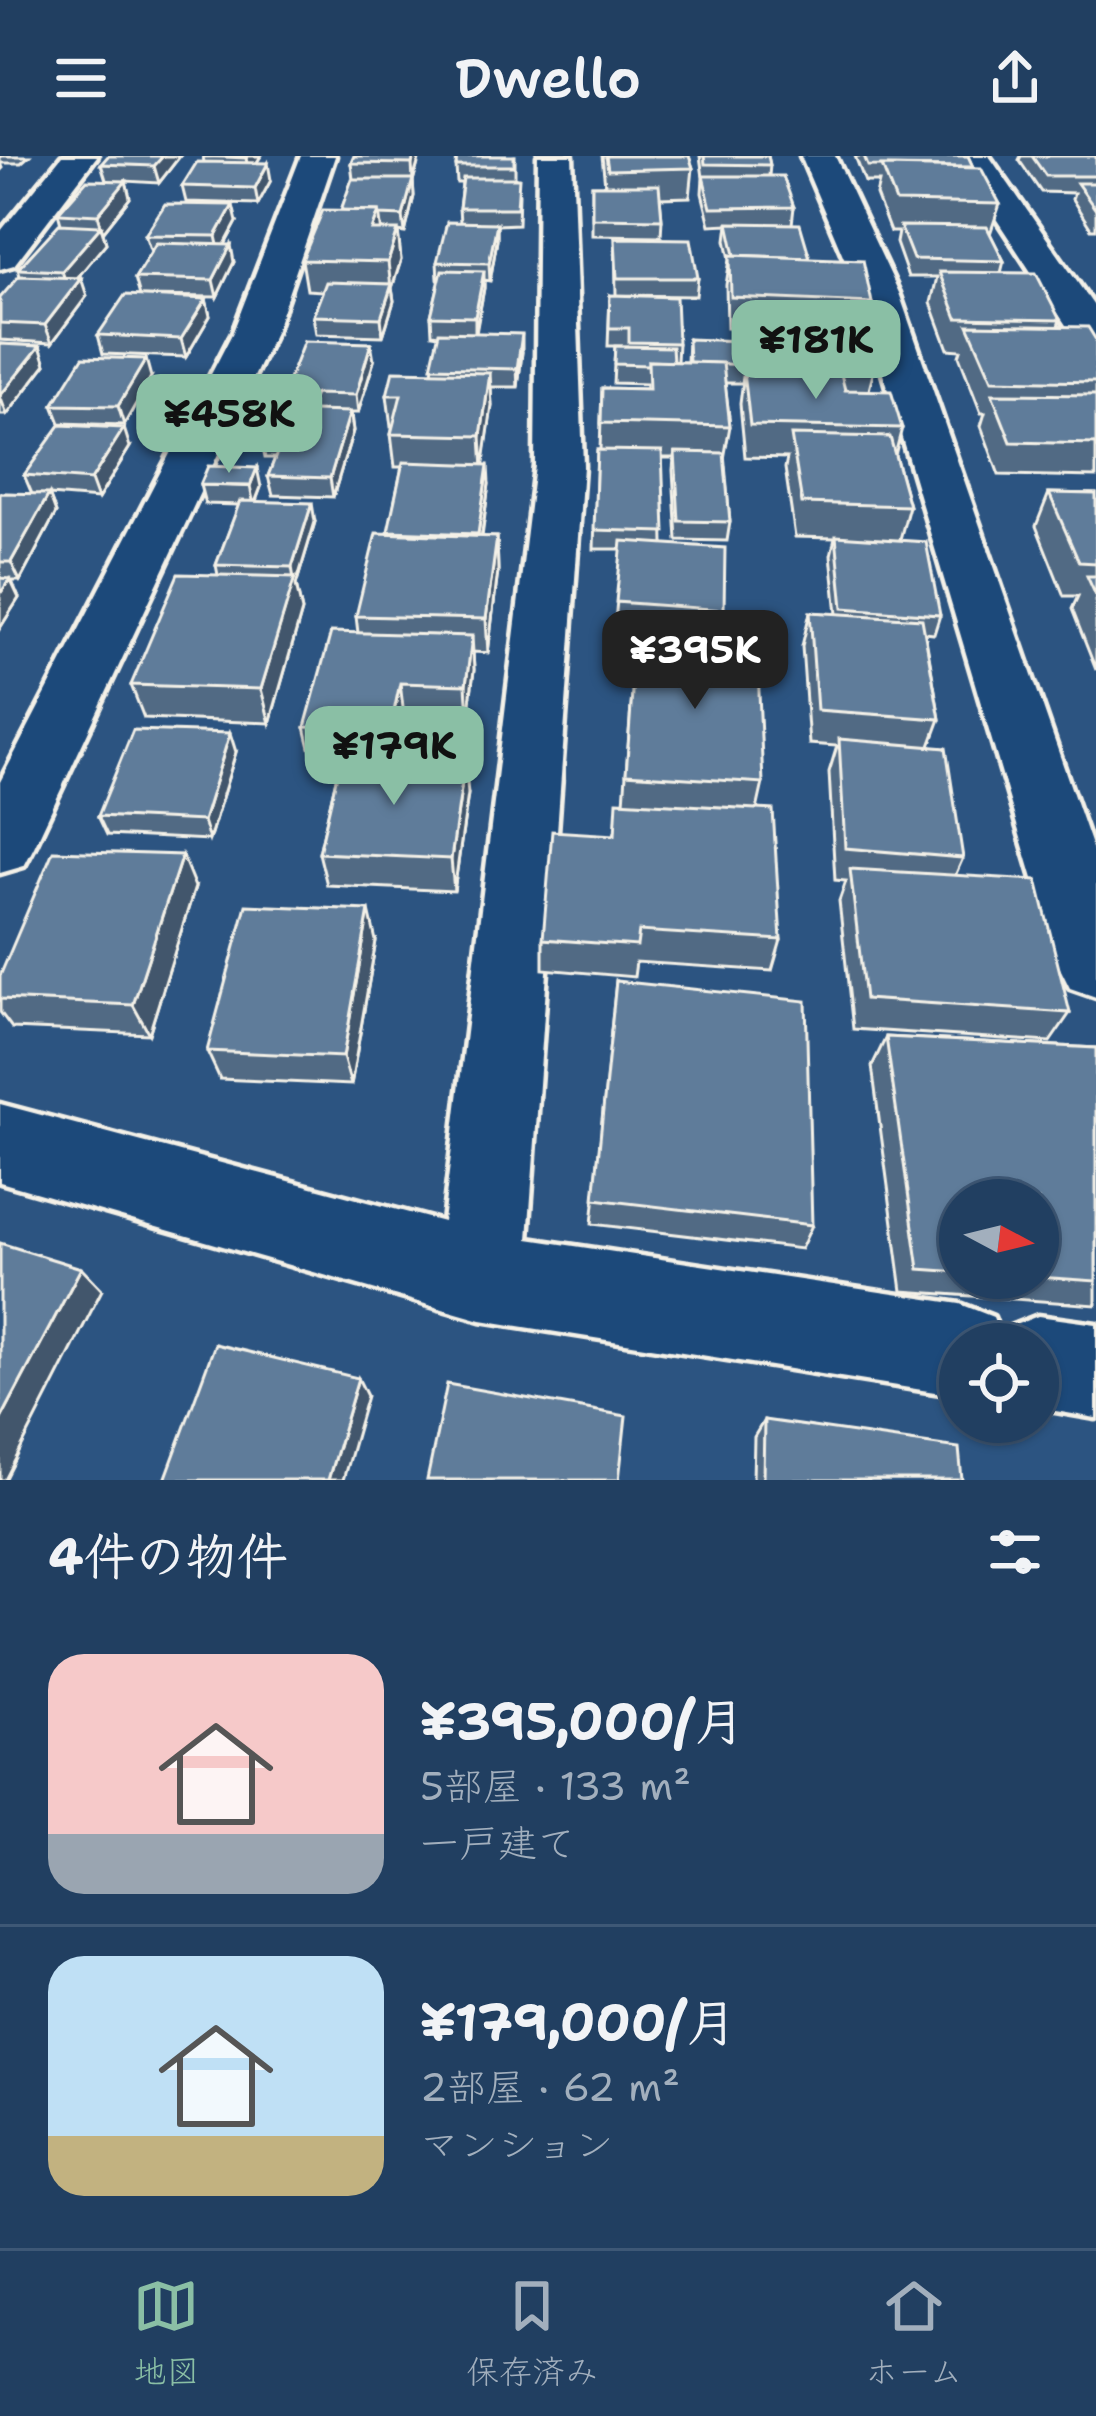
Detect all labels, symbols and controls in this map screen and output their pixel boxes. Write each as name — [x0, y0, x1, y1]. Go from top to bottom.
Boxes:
text: Dwello — [455, 42, 641, 114]
icon: menu — [48, 45, 114, 111]
icon: share — [982, 45, 1048, 111]
pin: ¥181K — [732, 300, 900, 402]
text: ¥181K — [759, 313, 873, 365]
pin: ¥458K — [145, 374, 313, 476]
text: ¥458K — [163, 387, 295, 439]
pin: ¥395K — [611, 610, 779, 712]
text: ¥395K — [629, 623, 761, 675]
pin: ¥179K — [310, 706, 478, 808]
text: ¥179K — [332, 719, 456, 771]
north arrow — [939, 1179, 1059, 1299]
map controls — [939, 1179, 1059, 1443]
button: locate — [939, 1323, 1059, 1443]
icon: filters — [982, 1519, 1048, 1585]
text: 4件の物件 — [48, 1522, 288, 1590]
text: ¥395,000/月 — [420, 1687, 745, 1755]
icon: home — [144, 1702, 288, 1846]
text: 5部屋 · 133 m² — [420, 1760, 691, 1812]
text: 一戸建て — [420, 1817, 576, 1869]
text: ¥179,000/月 — [420, 1988, 737, 2056]
icon: home — [144, 2004, 288, 2148]
text: 2部屋 · 62 m² — [420, 2061, 680, 2113]
text: マンション — [420, 2118, 613, 2170]
tab: 地図 — [133, 2273, 199, 2394]
tab: 保存済み — [466, 2273, 598, 2394]
tab: ホーム — [865, 2273, 963, 2394]

